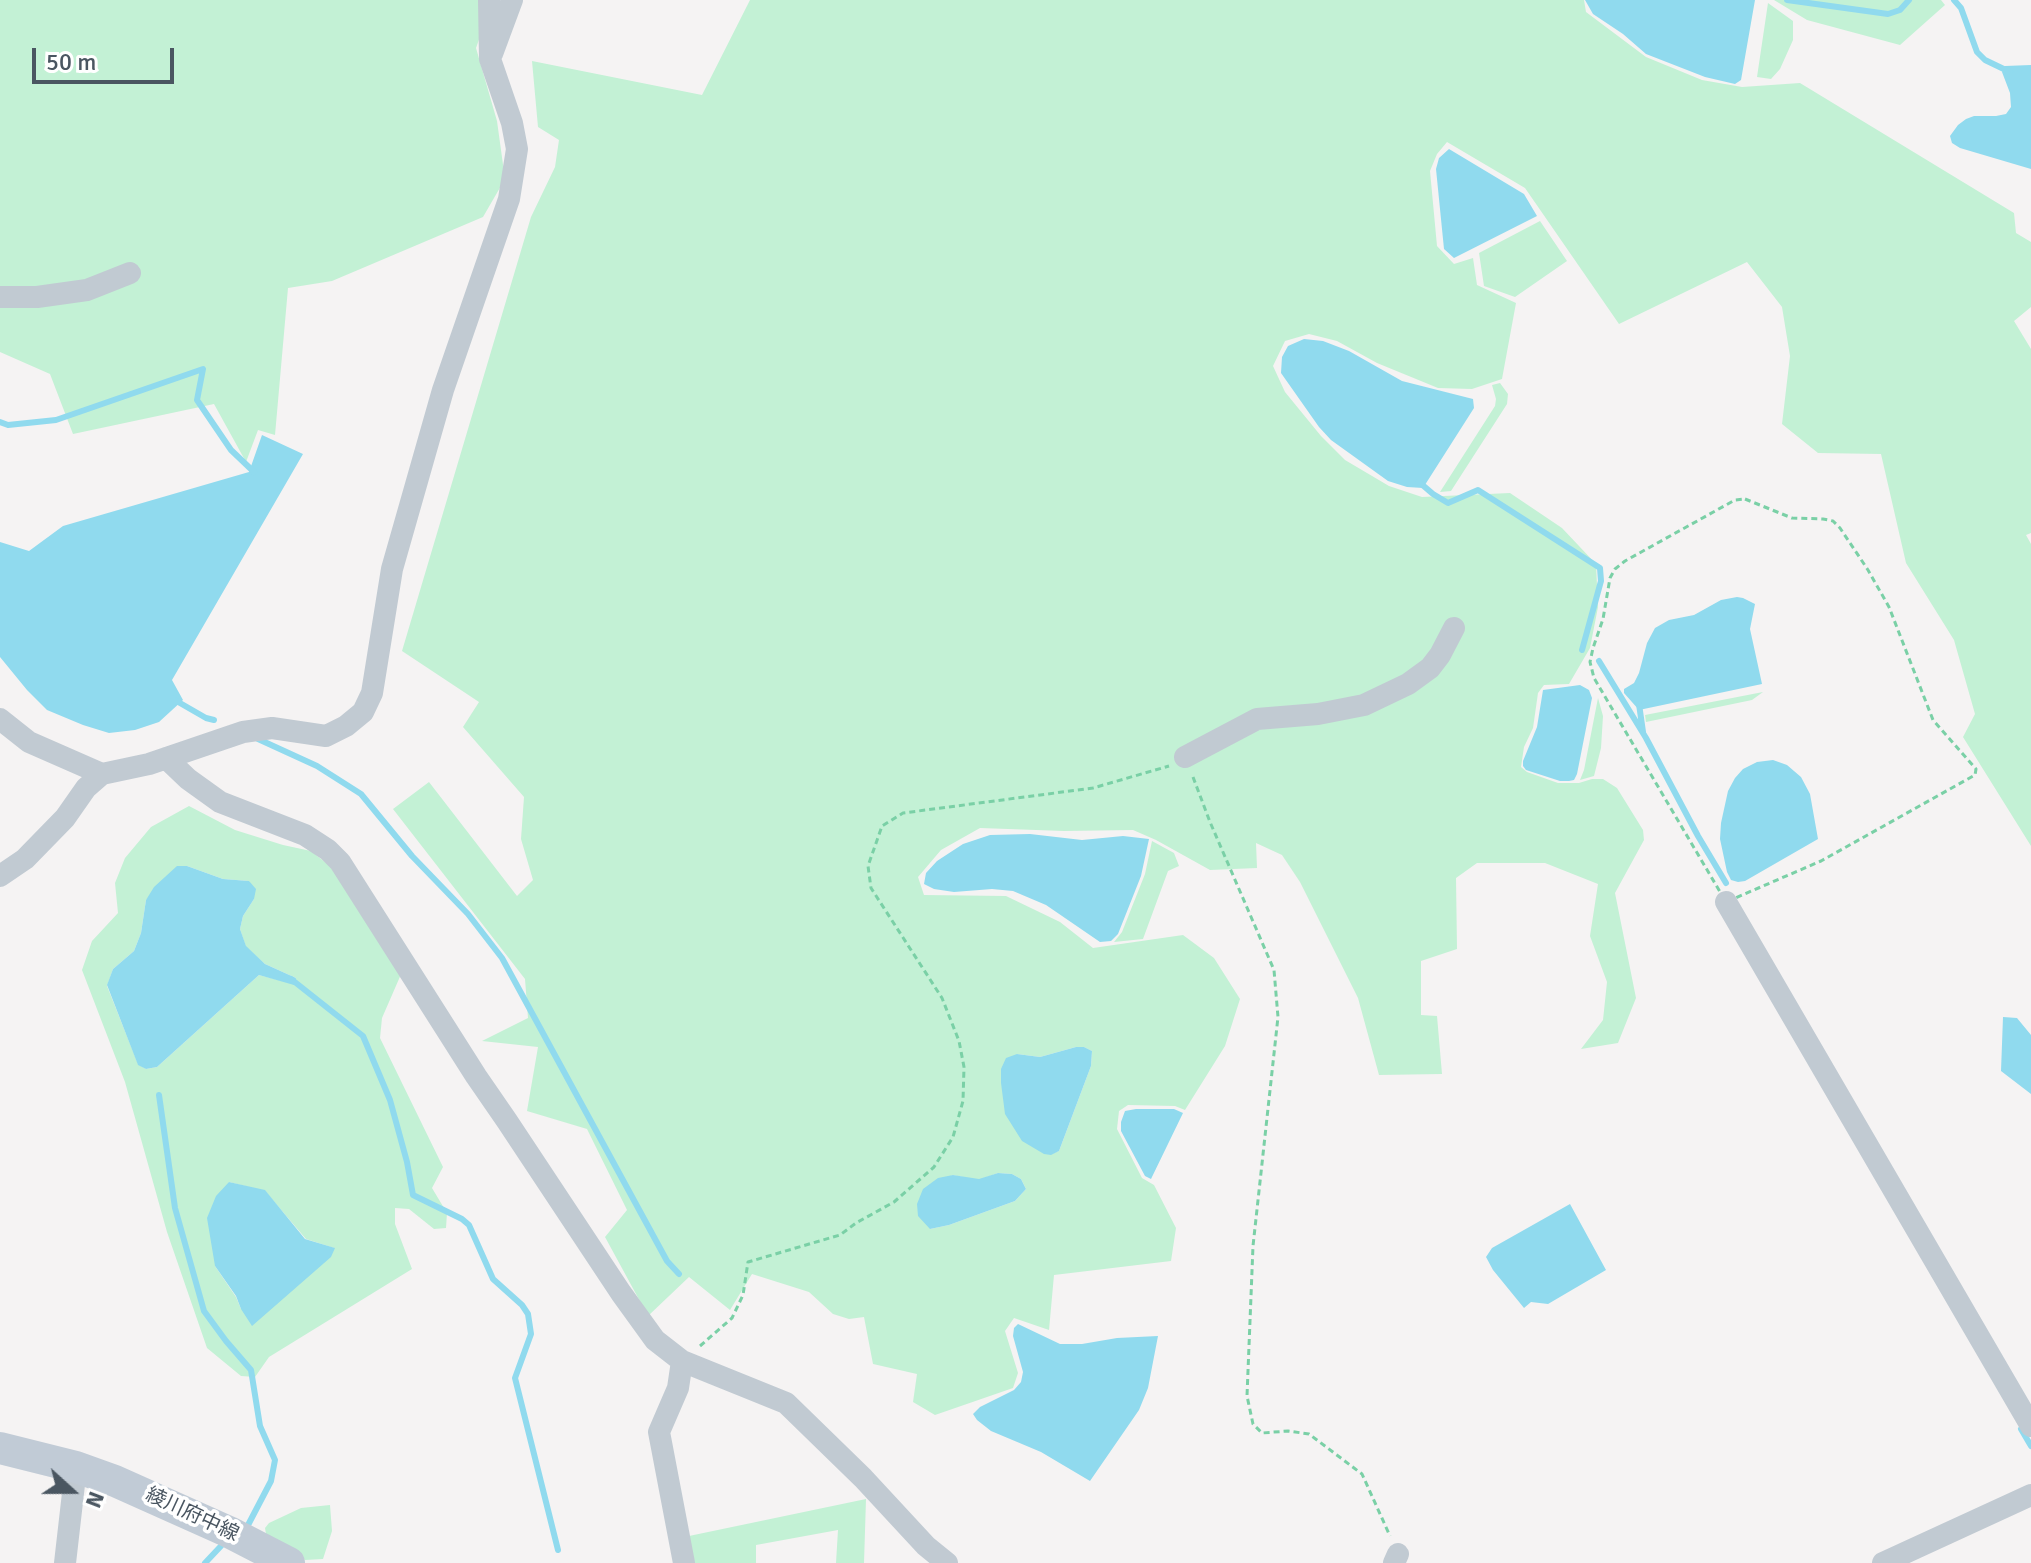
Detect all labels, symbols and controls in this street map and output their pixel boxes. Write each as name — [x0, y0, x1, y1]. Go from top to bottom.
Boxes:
scale bar — [36, 32, 178, 82]
text: 50 m — [46, 47, 96, 77]
north arrow — [32, 1451, 112, 1531]
street label: 綾川府中線 — [142, 1483, 242, 1547]
text: N — [80, 1488, 110, 1512]

